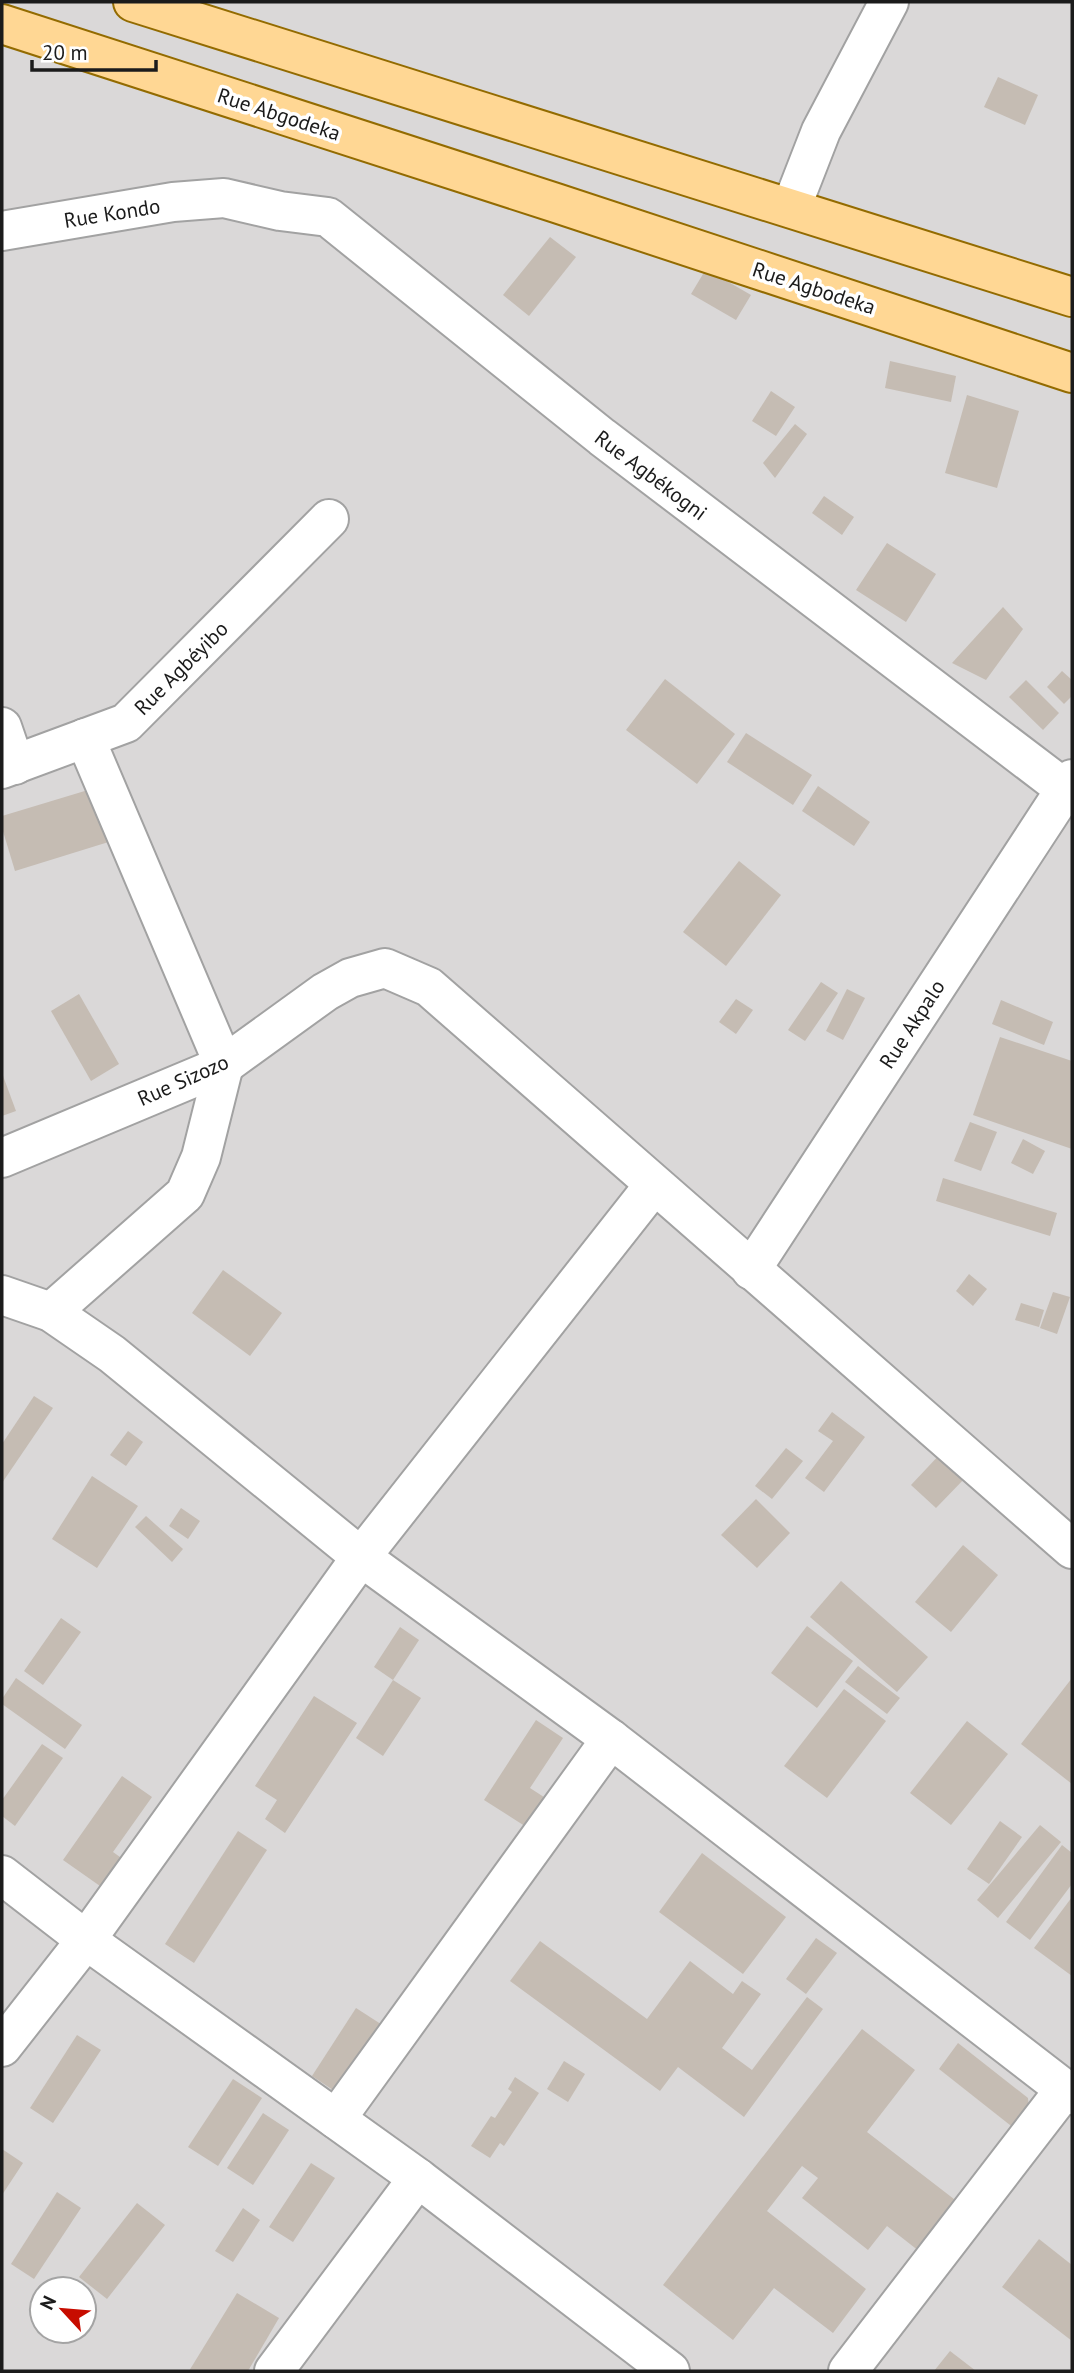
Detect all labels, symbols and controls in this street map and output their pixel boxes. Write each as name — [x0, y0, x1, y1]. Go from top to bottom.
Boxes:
scale bar — [32, 28, 156, 72]
text: 20 m — [42, 39, 88, 66]
street label: Rue Abgodeka — [214, 81, 344, 147]
street label: Rue Kondo — [62, 192, 162, 234]
street label: Rue Agbodeka — [749, 255, 879, 321]
street label: Rue Agbékogni — [589, 424, 713, 526]
street label: Rue Agbéyibo — [128, 615, 234, 721]
street label: Rue Akpalo — [873, 974, 951, 1074]
street label: Rue Sizozo — [133, 1048, 233, 1112]
north arrow — [28, 2275, 98, 2345]
text: N — [34, 2292, 61, 2313]

